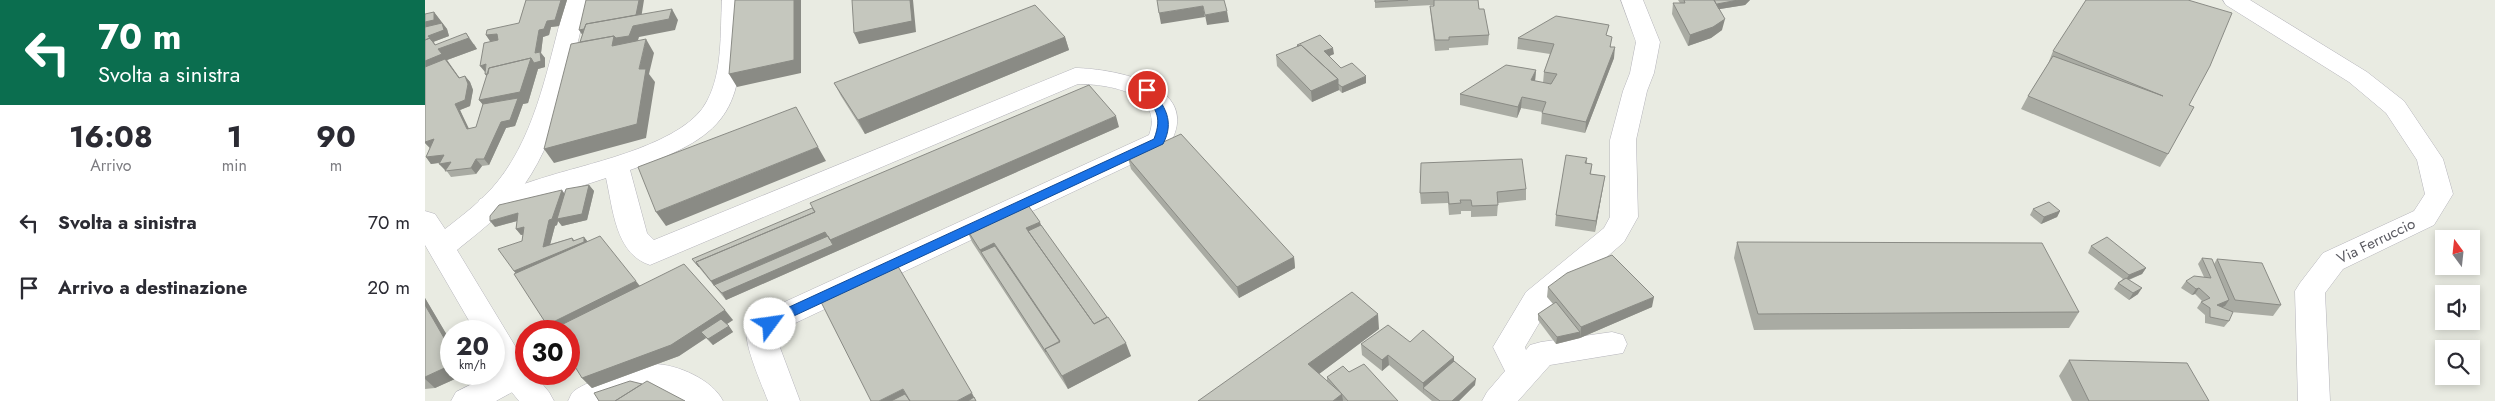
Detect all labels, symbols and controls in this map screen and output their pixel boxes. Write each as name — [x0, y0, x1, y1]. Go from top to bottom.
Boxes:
text: 70 m — [98, 12, 181, 62]
icon: left — [15, 20, 80, 85]
text: Svolta a sinistra — [98, 58, 240, 90]
pin — [1126, 69, 1168, 111]
icon: arrive — [1133, 76, 1161, 104]
text: 16:08 — [69, 115, 153, 158]
text: 1 — [227, 115, 242, 158]
text: 90 — [316, 115, 356, 158]
text: Arrivo — [90, 154, 132, 177]
text: min — [222, 154, 247, 177]
text: m — [330, 154, 342, 177]
icon: left — [15, 209, 43, 237]
text: Svolta a sinistra — [58, 209, 197, 236]
text: 70 m — [368, 209, 410, 236]
street label: Via Ferruccio — [2333, 213, 2419, 269]
north arrow — [2435, 230, 2480, 275]
map controls — [2435, 230, 2480, 385]
icon: arrive — [15, 274, 43, 302]
text: Arrivo a destinazione — [58, 274, 247, 301]
text: 20 m — [367, 274, 410, 301]
button: sound — [2435, 285, 2480, 330]
position arrow — [743, 297, 795, 349]
speed limit sign: 30 — [515, 320, 580, 385]
text: 20 — [456, 328, 489, 364]
button: search — [2435, 340, 2480, 385]
text: km/h — [459, 356, 486, 374]

